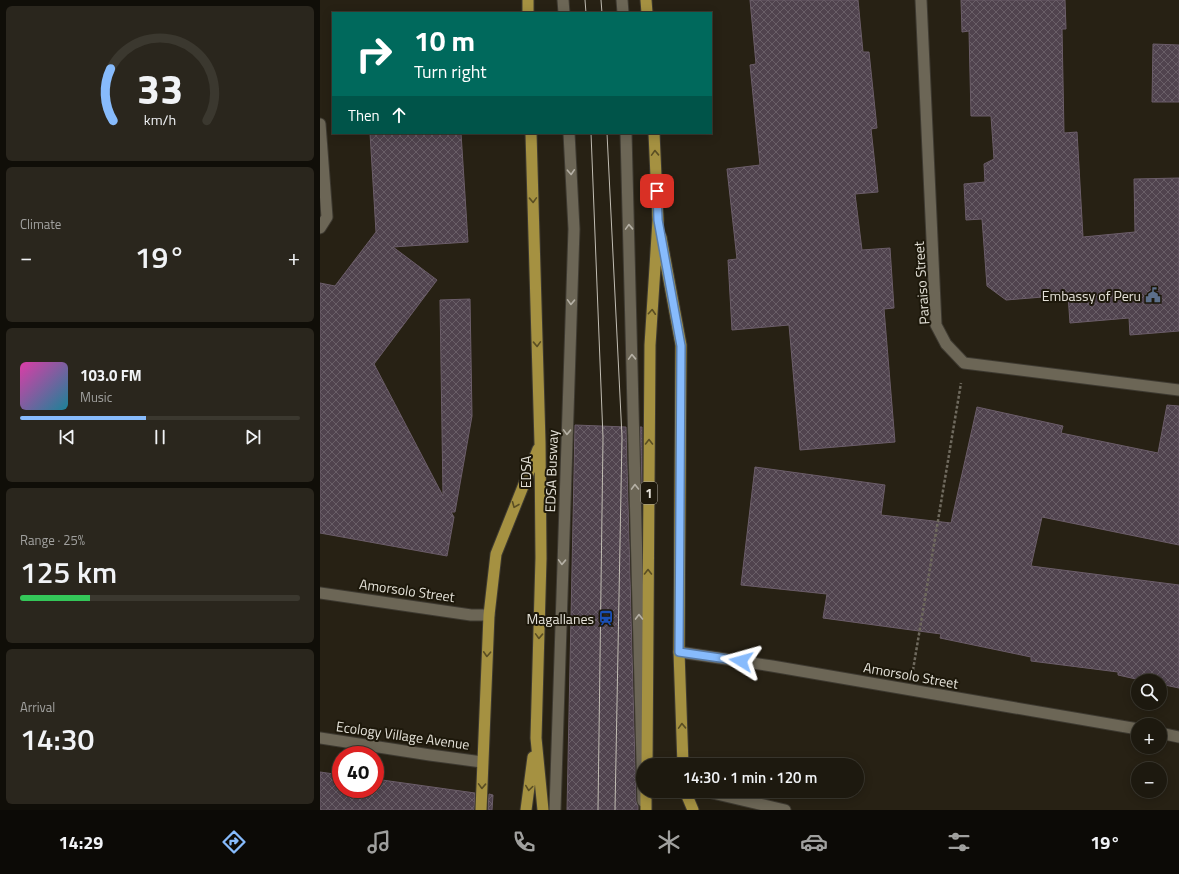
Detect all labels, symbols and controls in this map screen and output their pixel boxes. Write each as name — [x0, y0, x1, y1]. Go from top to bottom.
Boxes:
text: 10 m — [414, 19, 475, 62]
icon: right — [348, 28, 400, 80]
text: 33 — [137, 57, 183, 120]
text: Turn right — [414, 58, 487, 85]
text: Then — [348, 104, 380, 127]
icon: ahead — [388, 104, 410, 126]
text: km/h — [144, 109, 176, 131]
one-way arrow — [651, 150, 660, 156]
one-way arrow — [567, 169, 575, 175]
pin — [640, 174, 674, 208]
icon: arrive — [646, 180, 668, 202]
one-way arrow — [529, 197, 537, 203]
text: Climate — [20, 214, 61, 234]
one-way arrow — [624, 224, 633, 230]
text: 19° — [135, 234, 185, 280]
text: − — [20, 240, 32, 274]
text: + — [288, 240, 300, 274]
street label: Paraiso Street — [908, 241, 934, 325]
place label: Embassy of Peru — [1042, 285, 1141, 306]
public building icon: Embassy of Peru — [1144, 286, 1162, 304]
one-way arrow — [567, 299, 576, 305]
one-way arrow — [647, 309, 656, 315]
one-way arrow — [533, 341, 541, 347]
one-way arrow — [628, 354, 636, 360]
text: 103.0 FM — [80, 364, 142, 387]
text: Music — [80, 387, 112, 407]
icon: previous — [56, 426, 78, 448]
icon: pause — [149, 426, 171, 448]
icon: next — [242, 426, 264, 448]
street label: EDSA Busway — [539, 429, 563, 513]
one-way arrow — [563, 429, 571, 435]
one-way arrow — [645, 439, 653, 445]
street label: EDSA — [515, 455, 536, 488]
road number: 1 — [641, 482, 657, 504]
one-way arrow — [631, 484, 640, 490]
one-way arrow — [512, 502, 520, 509]
text: Range · 25% — [20, 530, 85, 550]
text: 125 km — [20, 549, 117, 595]
one-way arrow — [558, 559, 567, 565]
one-way arrow — [644, 569, 652, 575]
street label: Amorsolo Street — [358, 573, 456, 607]
place label: Magallanes — [526, 608, 594, 629]
station icon: Magallanes — [597, 609, 615, 627]
one-way arrow — [634, 614, 643, 620]
one-way arrow — [535, 633, 543, 639]
position arrow — [720, 640, 762, 682]
one-way arrow — [483, 651, 492, 657]
street label: Amorsolo Street — [862, 656, 960, 694]
map controls — [1131, 674, 1167, 798]
button: search — [1131, 674, 1167, 710]
text: Arrival — [20, 697, 55, 717]
street label: Ecology Village Avenue — [335, 715, 471, 755]
text: 14:30 — [20, 716, 94, 762]
button: + — [1131, 718, 1167, 754]
one-way arrow — [677, 723, 686, 729]
speed limit sign: 40 — [332, 746, 384, 798]
button: − — [1131, 762, 1167, 798]
text: 14:30 · 1 min · 120 m — [683, 766, 817, 789]
one-way arrow — [477, 783, 486, 789]
one-way arrow — [525, 785, 534, 791]
icon: directions — [220, 828, 248, 856]
icon: music — [365, 828, 393, 856]
icon: phone — [510, 828, 538, 856]
icon: climate — [655, 828, 683, 856]
icon: car — [800, 828, 828, 856]
icon: filters — [945, 828, 973, 856]
text: 14:29 — [58, 829, 103, 856]
text: 19° — [1090, 829, 1120, 856]

